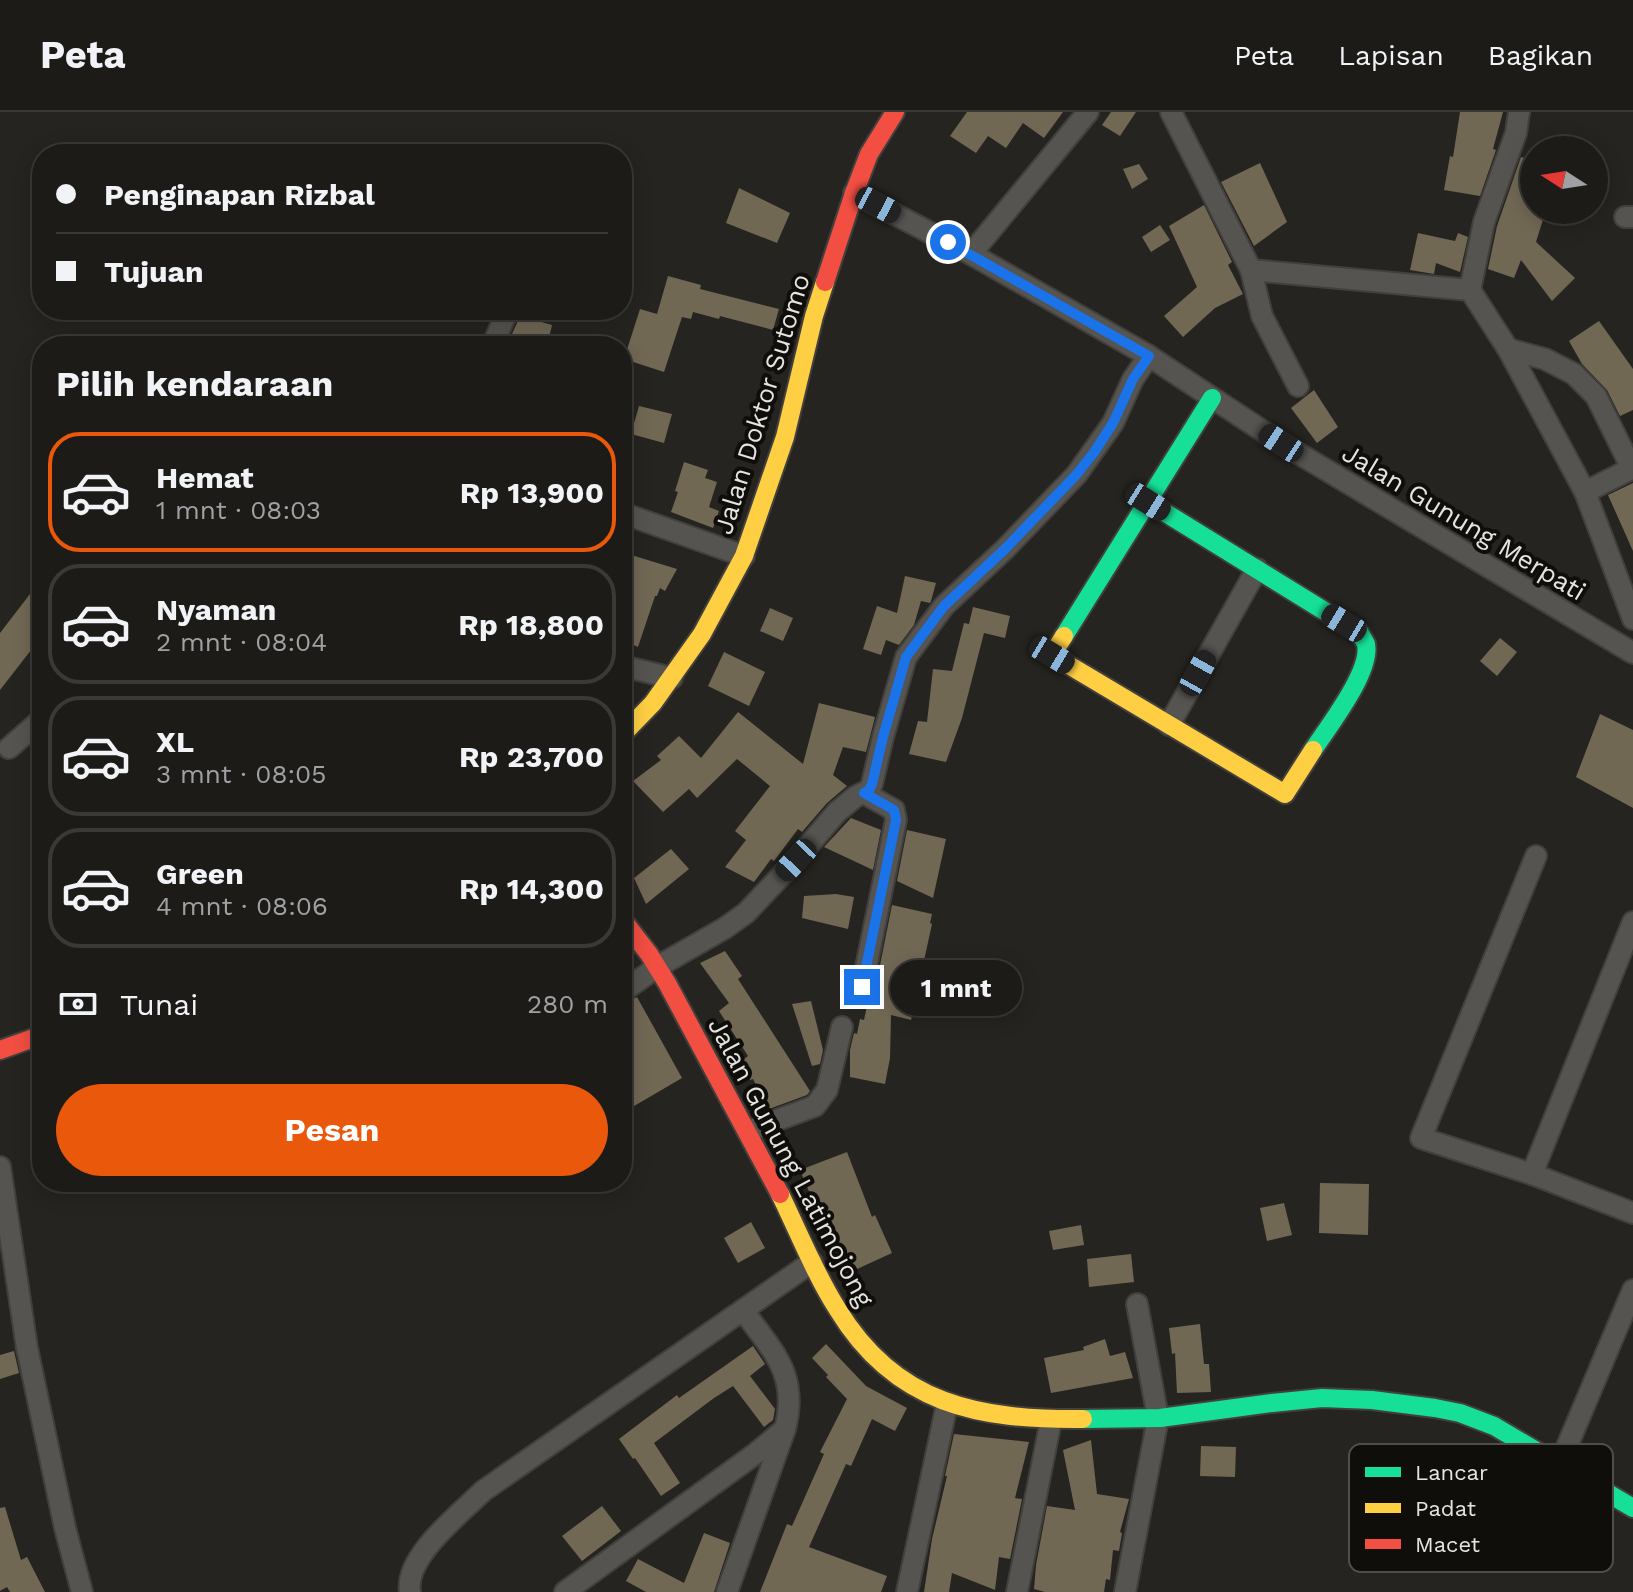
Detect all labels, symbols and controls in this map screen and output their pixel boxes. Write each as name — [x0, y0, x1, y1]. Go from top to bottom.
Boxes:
text: Peta — [40, 33, 126, 77]
text: Peta — [1234, 39, 1294, 72]
text: Lapisan — [1338, 39, 1444, 72]
text: Bagikan — [1488, 39, 1593, 72]
north arrow — [1520, 136, 1608, 224]
map controls — [1520, 136, 1608, 224]
text: Penginapan Rizbal — [104, 177, 375, 212]
car — [851, 183, 905, 227]
route start — [930, 224, 966, 260]
text: Tujuan — [104, 254, 204, 289]
street label: Jalan Doktor Sutomo — [708, 270, 816, 538]
text: Pilih kendaraan — [56, 363, 333, 405]
car — [1254, 420, 1308, 466]
street label: Jalan Gunung Merpati — [1337, 437, 1591, 607]
icon: car — [60, 456, 132, 528]
text: Hemat — [156, 460, 254, 495]
text: Rp 13,900 — [460, 475, 604, 510]
car — [1121, 479, 1175, 525]
text: 1 mnt · 08:03 — [156, 495, 321, 525]
icon: car — [60, 588, 132, 660]
text: Nyaman — [156, 592, 276, 627]
car — [1317, 600, 1371, 646]
text: Rp 18,800 — [458, 607, 604, 642]
text: 2 mnt · 08:04 — [156, 627, 327, 657]
car — [1025, 632, 1079, 678]
car — [1176, 646, 1220, 700]
icon: car — [60, 720, 132, 792]
text: XL — [156, 724, 194, 759]
text: Rp 23,700 — [459, 739, 604, 774]
text: 3 mnt · 08:05 — [156, 759, 326, 789]
car — [771, 834, 821, 886]
icon: car — [60, 852, 132, 924]
text: Green — [156, 856, 244, 891]
text: Rp 14,300 — [459, 871, 604, 906]
text: 4 mnt · 08:06 — [156, 891, 328, 921]
callout: 1 mnt — [890, 959, 1022, 1015]
route end — [844, 969, 880, 1005]
text: 1 mnt — [921, 973, 991, 1003]
icon: cash — [56, 982, 100, 1026]
text: Tunai — [120, 987, 198, 1022]
text: 280 m — [527, 989, 608, 1019]
street label: Jalan Gunung Latimojong — [702, 1012, 880, 1312]
button: Pesan — [56, 1084, 608, 1176]
legend — [1349, 1444, 1613, 1572]
text: Lancar — [1415, 1460, 1488, 1485]
text: Padat — [1415, 1496, 1476, 1521]
text: Macet — [1415, 1532, 1480, 1557]

